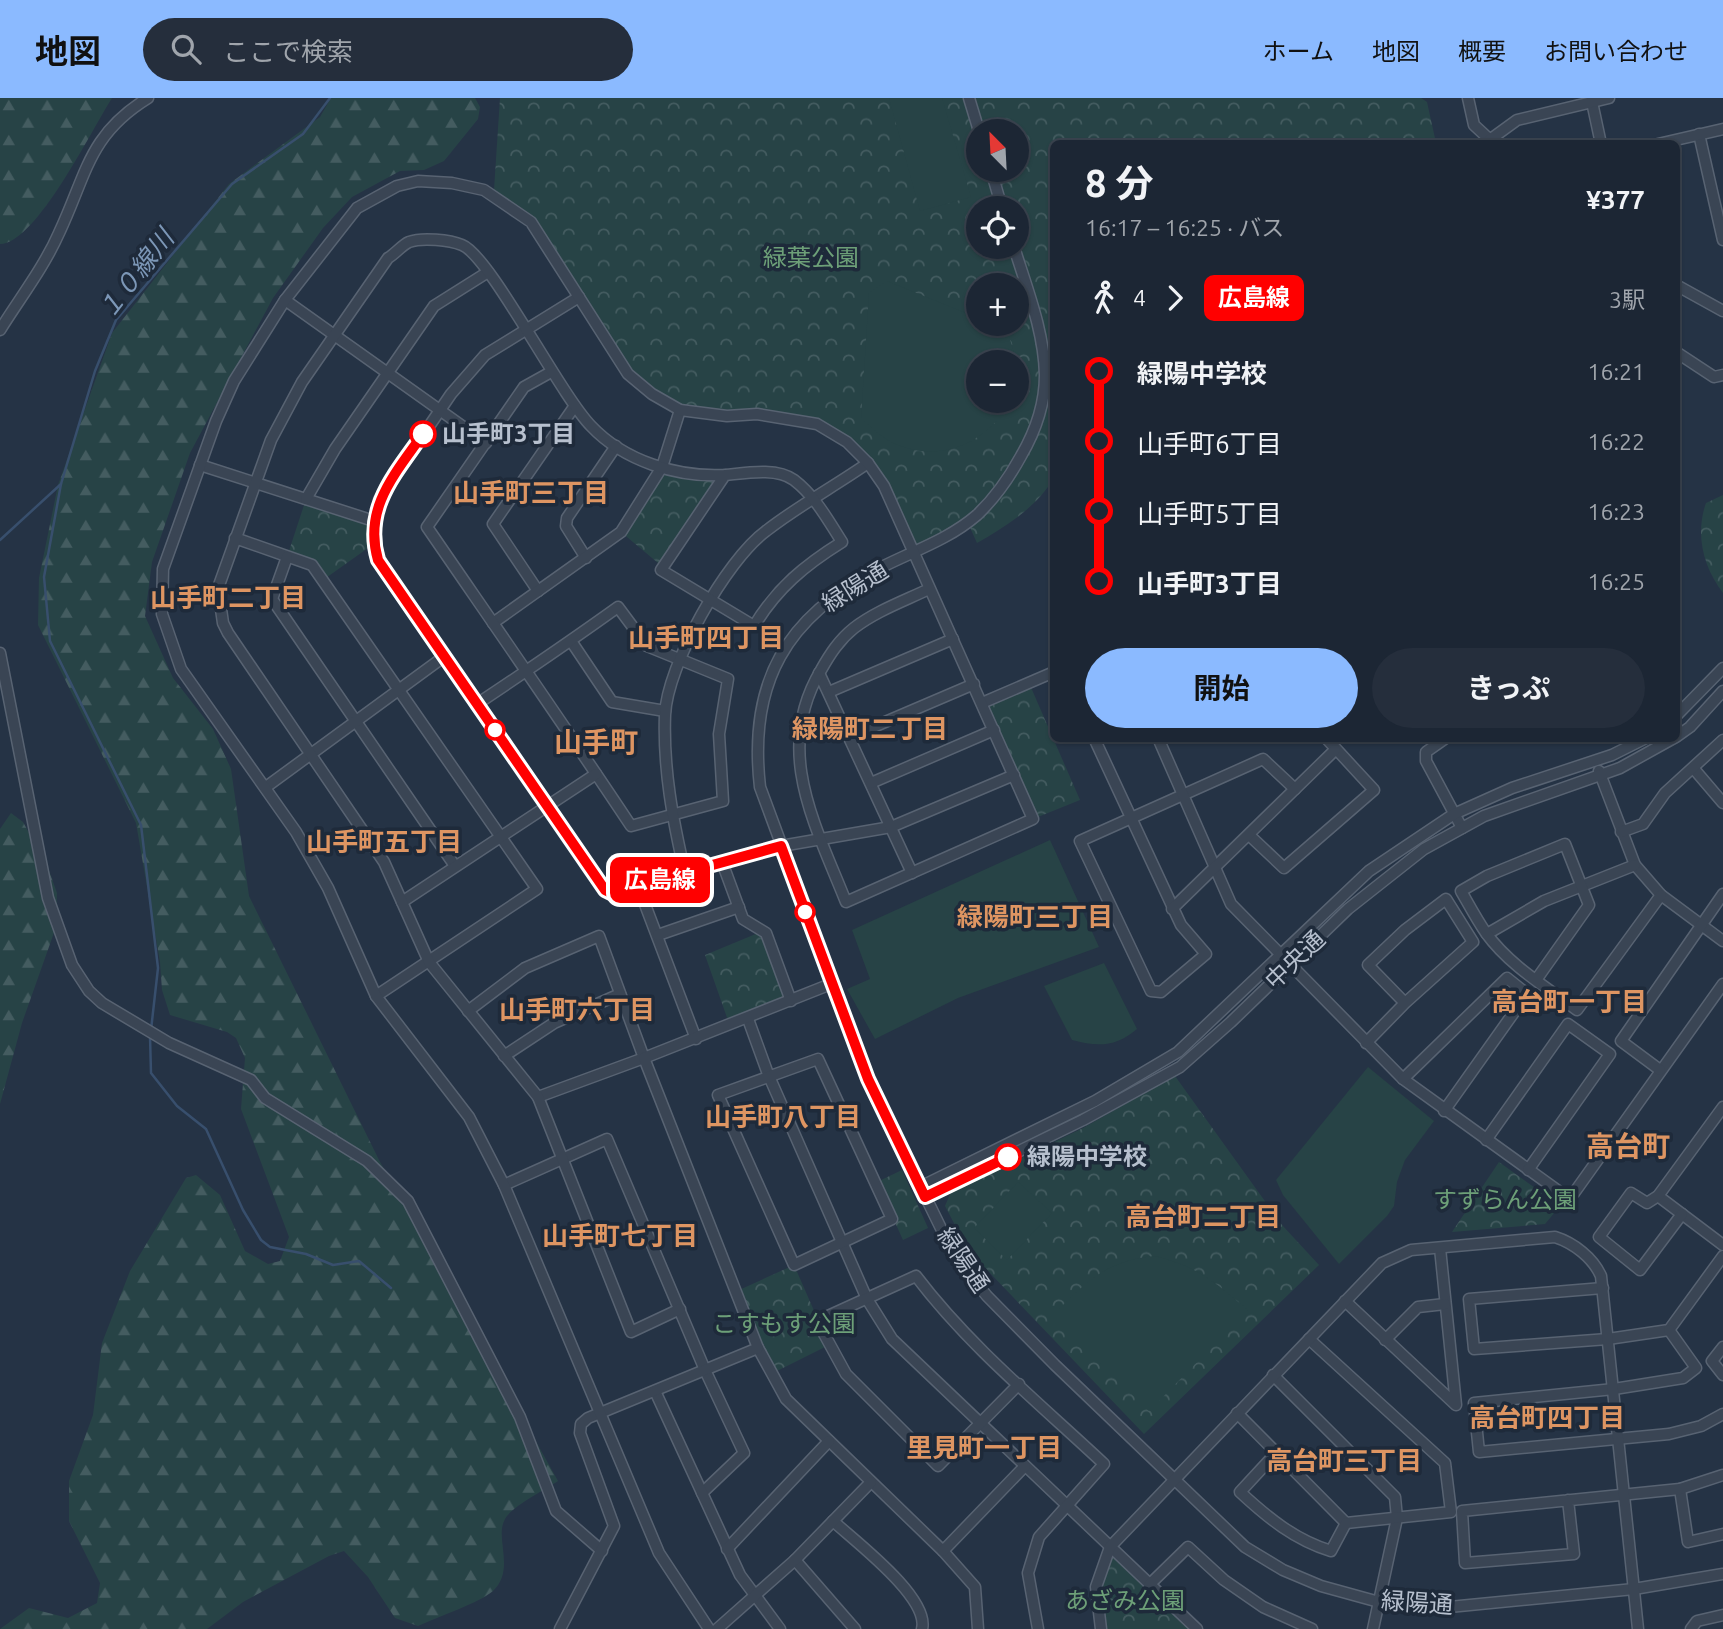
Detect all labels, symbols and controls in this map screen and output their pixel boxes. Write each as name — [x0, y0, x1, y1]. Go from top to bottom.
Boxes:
search box — [143, 18, 633, 81]
icon: search — [167, 30, 205, 68]
text: 地図 — [35, 32, 101, 69]
text: ここで検索 — [223, 37, 353, 66]
text: ホーム — [1263, 38, 1334, 65]
text: 地図 — [1372, 38, 1420, 65]
text: 概要 — [1458, 38, 1506, 65]
text: お問い合わせ — [1544, 38, 1688, 65]
north arrow — [966, 119, 1029, 182]
map controls — [966, 119, 1029, 413]
text: 8 分 — [1085, 162, 1153, 204]
text: ¥377 — [1586, 185, 1645, 214]
button: locate — [966, 196, 1029, 259]
text: 16:17 – 16:25 · バス — [1085, 215, 1284, 240]
water label: １０線川 — [92, 221, 181, 324]
park label: 緑葉公園 — [763, 244, 859, 271]
button: + — [966, 273, 1029, 336]
icon: walk — [1085, 279, 1123, 317]
icon: forward — [1156, 279, 1194, 317]
text: 広島線 — [1218, 284, 1290, 311]
text: 4 — [1133, 285, 1146, 310]
text: 3駅 — [1609, 287, 1645, 312]
button: − — [966, 350, 1029, 413]
text: 緑陽中学校 — [1137, 359, 1267, 388]
text: 16:21 — [1587, 359, 1645, 384]
place label: 山手町3丁目 — [442, 420, 576, 447]
marker: 山手町3丁目 — [410, 421, 436, 447]
text: 山手町6丁目 — [1137, 429, 1282, 458]
text: 16:22 — [1587, 429, 1645, 454]
district label: 山手町三丁目 — [453, 478, 609, 507]
text: 山手町5丁目 — [1137, 499, 1282, 528]
text: 16:23 — [1587, 499, 1645, 524]
street label: 緑陽通 — [817, 556, 892, 617]
text: 山手町3丁目 — [1137, 569, 1282, 598]
text: 16:25 — [1587, 569, 1645, 594]
district label: 山手町二丁目 — [150, 583, 306, 612]
district label: 山手町四丁目 — [628, 623, 784, 652]
button: 開始 — [1085, 648, 1358, 728]
button: きっぷ — [1372, 648, 1645, 728]
district label: 緑陽町二丁目 — [792, 714, 948, 743]
unlabelled marker — [485, 720, 505, 740]
district label: 山手町 — [554, 726, 638, 757]
district label: 山手町五丁目 — [306, 827, 462, 856]
line badge: 広島線 — [620, 857, 700, 903]
text: 広島線 — [624, 866, 696, 893]
unlabelled marker — [795, 902, 815, 922]
district label: 緑陽町三丁目 — [957, 902, 1113, 931]
street label: 中央通 — [1259, 925, 1330, 994]
district label: 高台町一丁目 — [1491, 987, 1647, 1016]
district label: 山手町六丁目 — [499, 995, 655, 1024]
district label: 山手町八丁目 — [705, 1102, 861, 1131]
district label: 高台町 — [1586, 1130, 1670, 1161]
place label: 緑陽中学校 — [1027, 1143, 1147, 1170]
marker: 緑陽中学校 — [995, 1144, 1021, 1170]
park label: すずらん公園 — [1433, 1186, 1577, 1213]
district label: 高台町二丁目 — [1125, 1202, 1281, 1231]
district label: 山手町七丁目 — [542, 1221, 698, 1250]
street label: 緑陽通 — [932, 1222, 995, 1297]
park label: こすもす公園 — [712, 1310, 856, 1337]
district label: 高台町四丁目 — [1469, 1403, 1625, 1432]
district label: 里見町一丁目 — [906, 1433, 1062, 1462]
district label: 高台町三丁目 — [1266, 1446, 1422, 1475]
park label: あざみ公園 — [1065, 1587, 1185, 1614]
street label: 緑陽通 — [1380, 1587, 1454, 1618]

